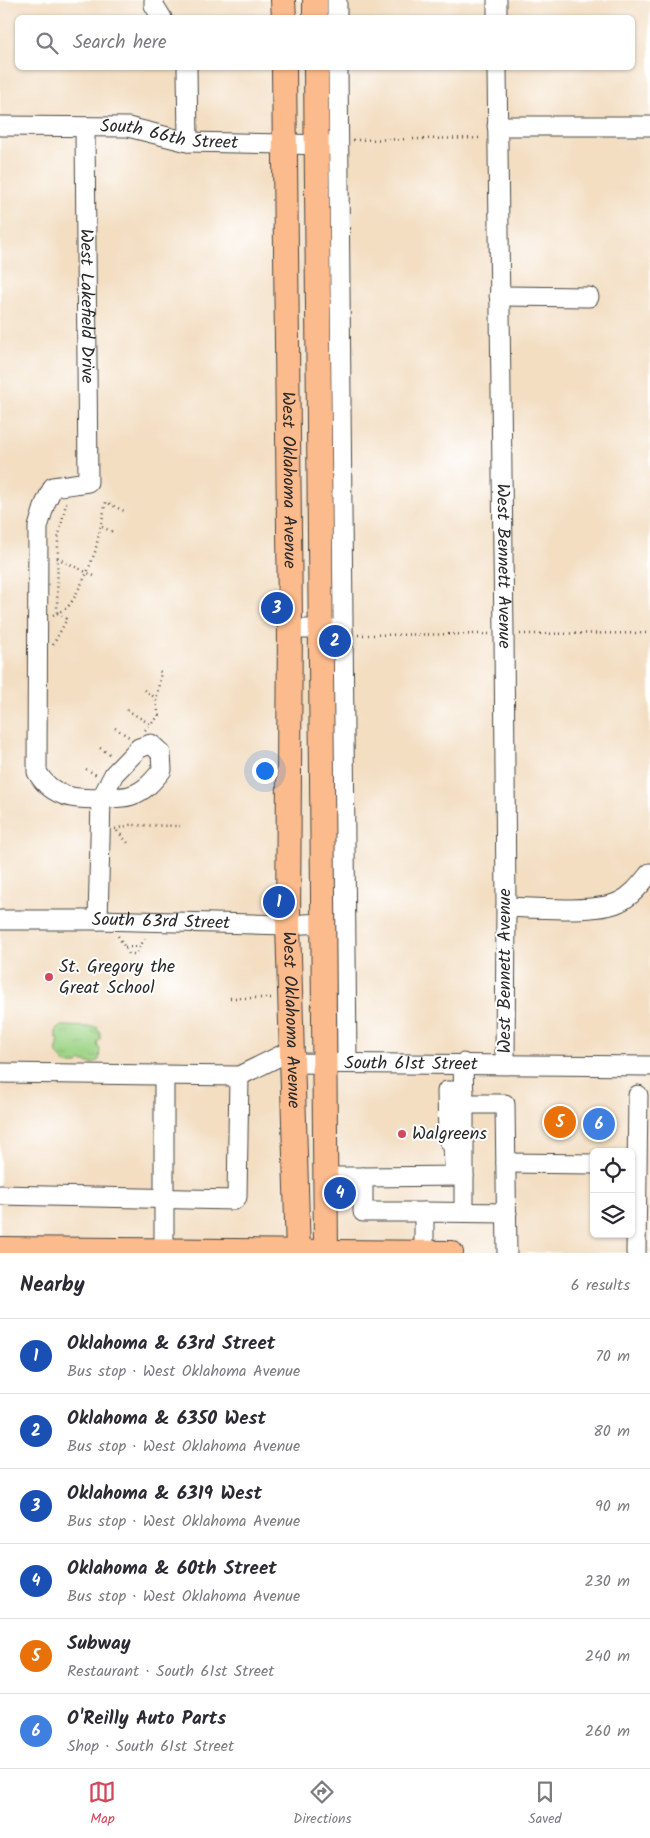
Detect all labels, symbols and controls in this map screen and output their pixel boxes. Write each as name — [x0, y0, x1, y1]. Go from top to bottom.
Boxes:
search box — [15, 15, 635, 70]
text: Search here — [73, 28, 167, 58]
icon: search — [33, 29, 61, 57]
street label: South 66th Street — [100, 112, 239, 158]
street label: West Lakefield Drive — [71, 228, 102, 383]
street label: West Oklahoma Avenue — [273, 391, 304, 569]
street label: West Bennett Avenue — [488, 483, 519, 649]
pin: 3 — [261, 589, 293, 627]
pin: 2 — [319, 622, 351, 660]
your location — [252, 758, 278, 784]
pin: 1 — [263, 883, 295, 921]
street label: West Bennett Avenue — [491, 888, 520, 1054]
street label: South 63rd Street — [92, 906, 232, 938]
street label: West Oklahoma Avenue — [274, 931, 308, 1109]
place label: St. Gregory the Great School — [59, 953, 175, 1003]
marker: St. Gregory the Great School — [43, 971, 55, 983]
street label: South 61st Street — [344, 1049, 479, 1079]
pin: 5 — [544, 1103, 576, 1141]
pin: 6 — [583, 1105, 615, 1143]
place label: Walgreens — [412, 1120, 487, 1149]
marker: Walgreens — [396, 1128, 408, 1140]
map controls — [590, 1148, 635, 1238]
button: locate — [590, 1148, 635, 1193]
pin: 4 — [324, 1174, 356, 1212]
button: layers — [590, 1193, 635, 1238]
text: Nearby — [20, 1269, 85, 1302]
text: 6 results — [571, 1273, 630, 1298]
text: Oklahoma & 63rd Street — [67, 1329, 275, 1359]
text: 1 — [34, 1344, 38, 1369]
text: 70 m — [595, 1344, 630, 1369]
text: Bus stop · West Oklahoma Avenue — [67, 1359, 300, 1384]
text: Oklahoma & 6350 West — [67, 1404, 266, 1434]
text: 2 — [31, 1419, 41, 1444]
text: 80 m — [593, 1419, 630, 1444]
text: Bus stop · West Oklahoma Avenue — [67, 1434, 300, 1459]
text: Oklahoma & 6319 West — [67, 1479, 262, 1509]
text: 3 — [32, 1494, 40, 1519]
text: 90 m — [595, 1494, 630, 1519]
text: Bus stop · West Oklahoma Avenue — [67, 1509, 300, 1534]
text: Oklahoma & 60th Street — [67, 1554, 277, 1584]
text: 4 — [32, 1569, 40, 1594]
text: 230 m — [584, 1569, 630, 1594]
text: Bus stop · West Oklahoma Avenue — [67, 1584, 300, 1609]
text: Subway — [67, 1629, 131, 1659]
text: 5 — [32, 1644, 40, 1669]
text: 240 m — [585, 1644, 630, 1669]
text: Restaurant · South 61st Street — [67, 1659, 274, 1684]
text: O'Reilly Auto Parts — [67, 1704, 226, 1734]
text: 6 — [32, 1719, 40, 1744]
text: 260 m — [585, 1719, 630, 1744]
text: Shop · South 61st Street — [67, 1734, 234, 1759]
tab: Map — [88, 1778, 116, 1830]
tab: Directions — [293, 1778, 351, 1830]
tab: Saved — [528, 1778, 562, 1830]

